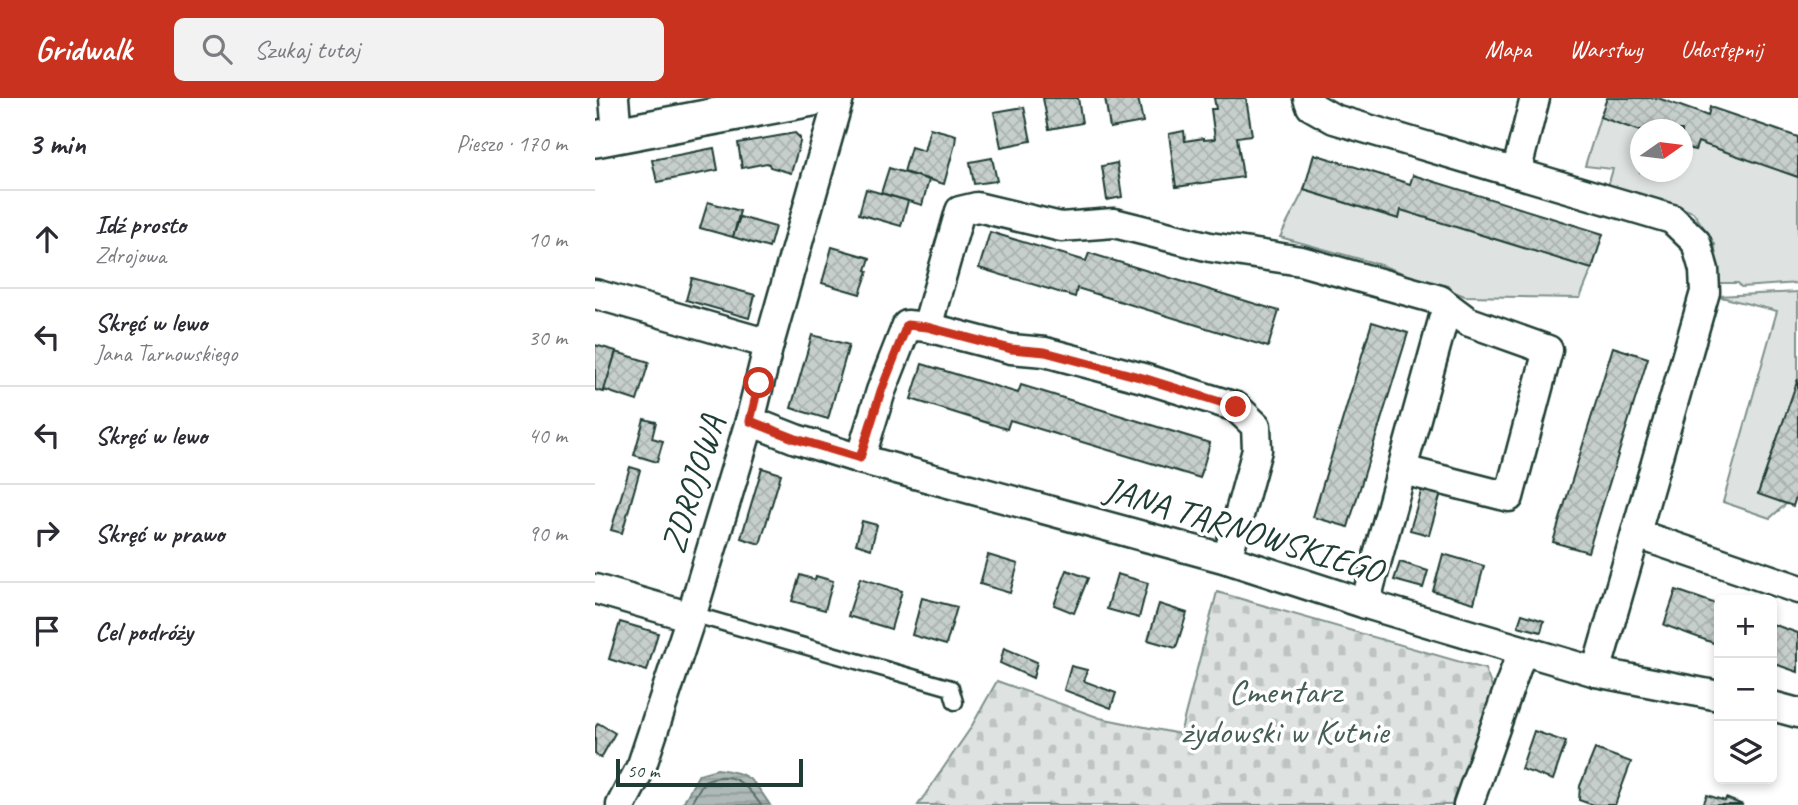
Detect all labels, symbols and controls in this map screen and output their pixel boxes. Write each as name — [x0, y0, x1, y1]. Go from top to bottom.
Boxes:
search box — [174, 18, 664, 81]
text: Gridwalk — [35, 28, 132, 70]
icon: search — [198, 30, 236, 68]
text: Szukaj tutaj — [254, 33, 360, 66]
text: Mapa — [1485, 34, 1531, 64]
text: Warstwy — [1569, 34, 1642, 64]
text: Udostępnij — [1680, 34, 1763, 64]
north arrow — [1630, 119, 1693, 182]
text: 3 min — [28, 125, 85, 163]
text: Pieszo · 170 m — [456, 129, 567, 158]
text: Idź prosto — [95, 208, 186, 241]
icon: ahead — [28, 220, 66, 258]
text: 10 m — [528, 225, 567, 254]
text: Zdrojowa — [95, 241, 166, 270]
text: Skręć w lewo — [95, 306, 207, 339]
icon: left — [28, 318, 66, 356]
text: 30 m — [528, 323, 567, 352]
text: Jana Tarnowskiego — [95, 339, 237, 368]
route start — [743, 367, 774, 398]
route end — [1220, 391, 1251, 422]
street label: ZDROJOWA — [650, 408, 735, 558]
icon: left — [28, 416, 66, 454]
text: Skręć w lewo — [95, 419, 207, 452]
text: 40 m — [528, 421, 567, 450]
street label: JANA TARNOWSKIEGO — [1098, 465, 1391, 594]
icon: right — [28, 514, 66, 552]
text: Skręć w prawo — [95, 517, 224, 550]
text: 90 m — [528, 519, 567, 548]
map controls — [1714, 595, 1777, 784]
button: + — [1714, 595, 1777, 658]
icon: arrive — [28, 612, 66, 650]
text: Cel podróży — [95, 615, 193, 648]
button: − — [1714, 658, 1777, 721]
park label: Cmentarz żydowski w Kutnie — [1182, 669, 1391, 754]
button: layers — [1714, 721, 1777, 784]
scale bar — [616, 756, 803, 788]
text: 50 m — [627, 759, 659, 783]

